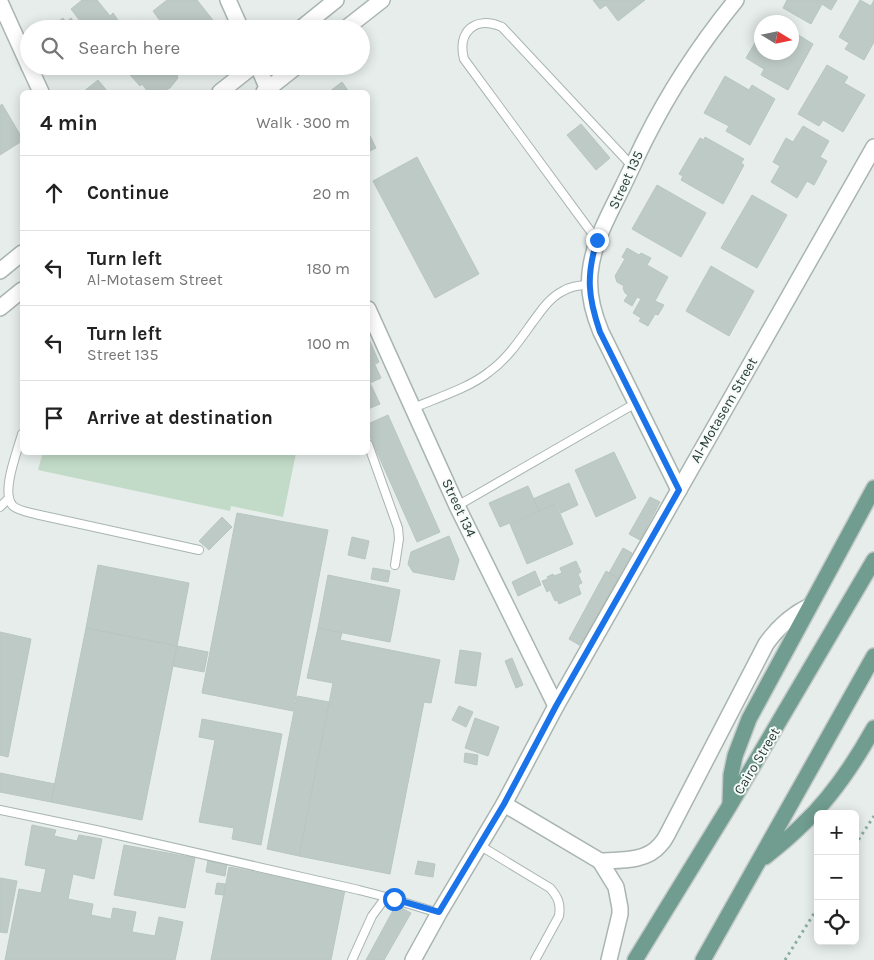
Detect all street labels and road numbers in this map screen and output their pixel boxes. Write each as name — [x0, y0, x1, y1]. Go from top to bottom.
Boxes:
street label: Street 135 — [605, 148, 647, 212]
street label: Al-Motasem Street — [687, 354, 761, 466]
street label: Street 134 — [438, 476, 480, 540]
street label: Cairo Street — [730, 725, 784, 797]

